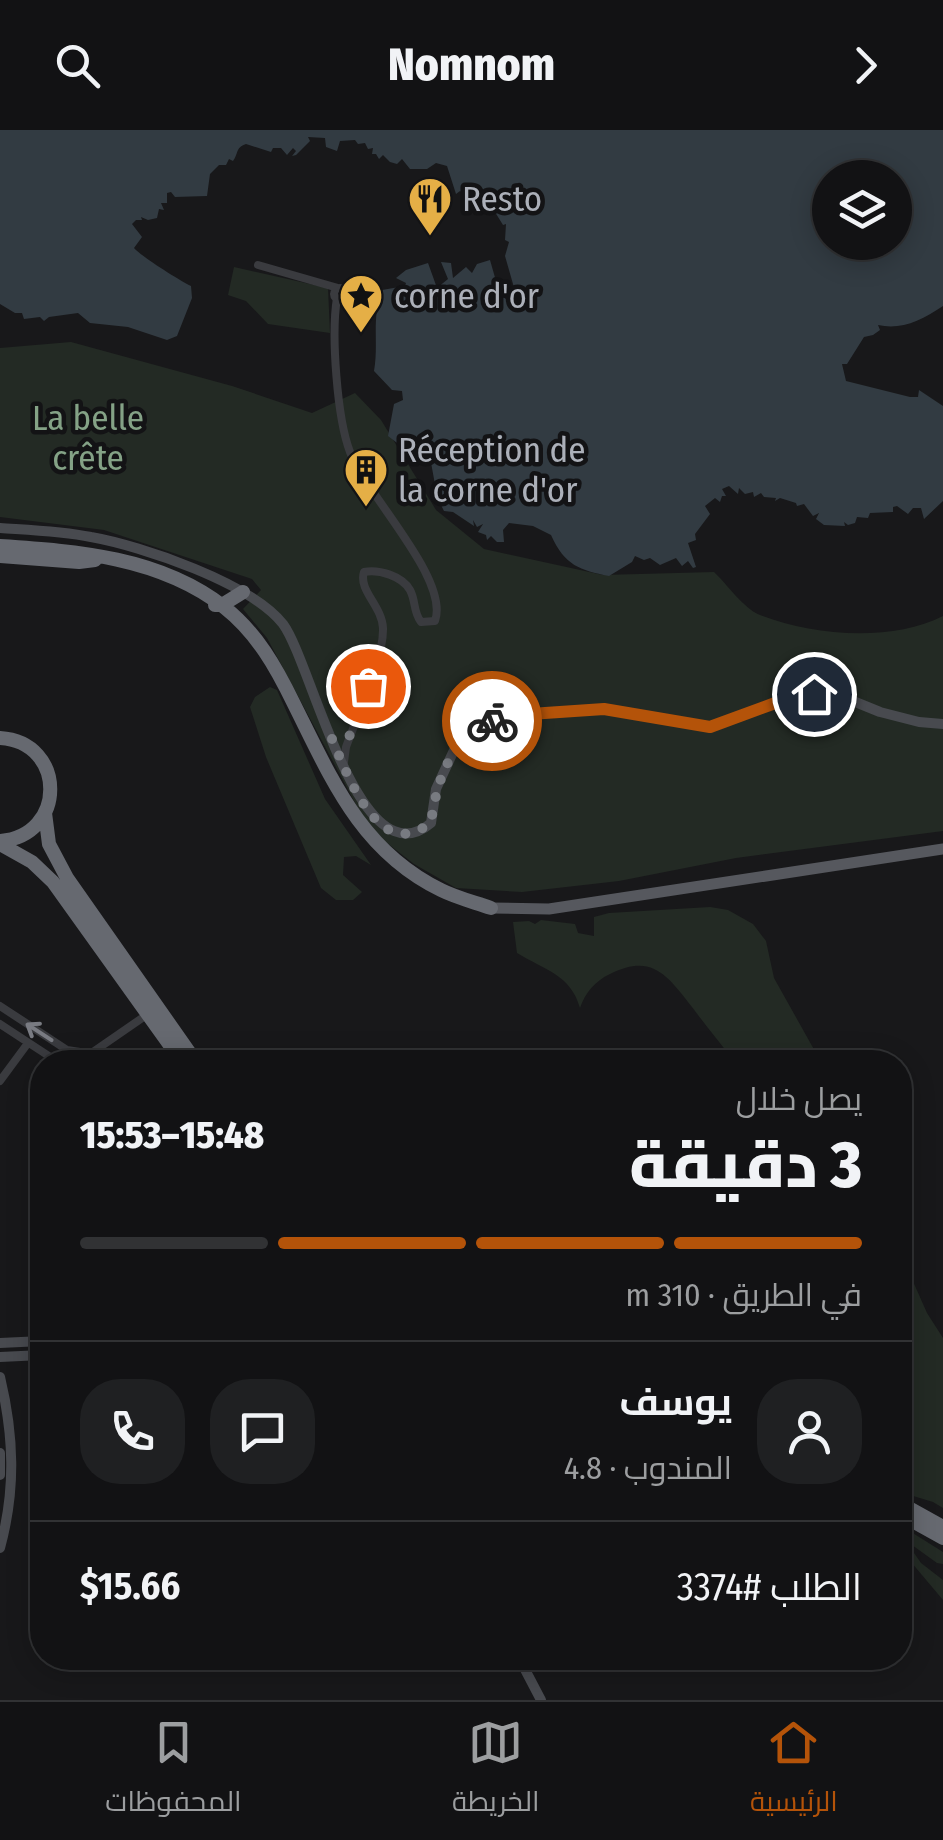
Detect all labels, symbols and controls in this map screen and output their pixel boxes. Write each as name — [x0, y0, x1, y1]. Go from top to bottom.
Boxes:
icon: search — [50, 38, 105, 93]
text: Nomnom — [388, 38, 555, 92]
icon: forward — [838, 38, 893, 93]
map controls — [812, 160, 912, 260]
button: layers — [812, 160, 912, 260]
restaurant icon: Resto — [407, 176, 453, 237]
place label: Resto — [462, 178, 542, 220]
place icon: corne d'or — [338, 273, 384, 334]
place label: corne d'or — [394, 275, 539, 317]
park label: La belle crête — [32, 397, 144, 479]
place label: Réception de la corne d'or — [398, 429, 585, 511]
building icon: Réception de la corne d'or — [343, 447, 389, 508]
pin — [326, 644, 411, 729]
pin — [772, 652, 857, 737]
icon: bag — [341, 659, 396, 714]
icon: home — [787, 667, 842, 722]
courier — [442, 671, 542, 771]
icon: bike — [465, 694, 520, 749]
one-way arrow — [25, 1021, 53, 1042]
text: يصل خلال — [736, 1080, 862, 1118]
text: 15:48–15:53 — [80, 1112, 264, 1158]
text: 3 دقيقة — [629, 1126, 862, 1204]
text: في الطريق · 310 m — [626, 1276, 862, 1314]
button: phone — [80, 1379, 185, 1484]
button: chat — [210, 1379, 315, 1484]
text: يوسف — [619, 1379, 732, 1425]
button: person — [757, 1379, 862, 1484]
text: المندوب · 4.8 — [564, 1449, 732, 1487]
text: $15.66 — [80, 1563, 180, 1609]
text: الطلب #3374 — [677, 1564, 862, 1610]
tab: المحفوظات — [105, 1715, 242, 1827]
tab: الخريطة — [452, 1715, 539, 1827]
tab: الرئيسية — [750, 1715, 838, 1827]

